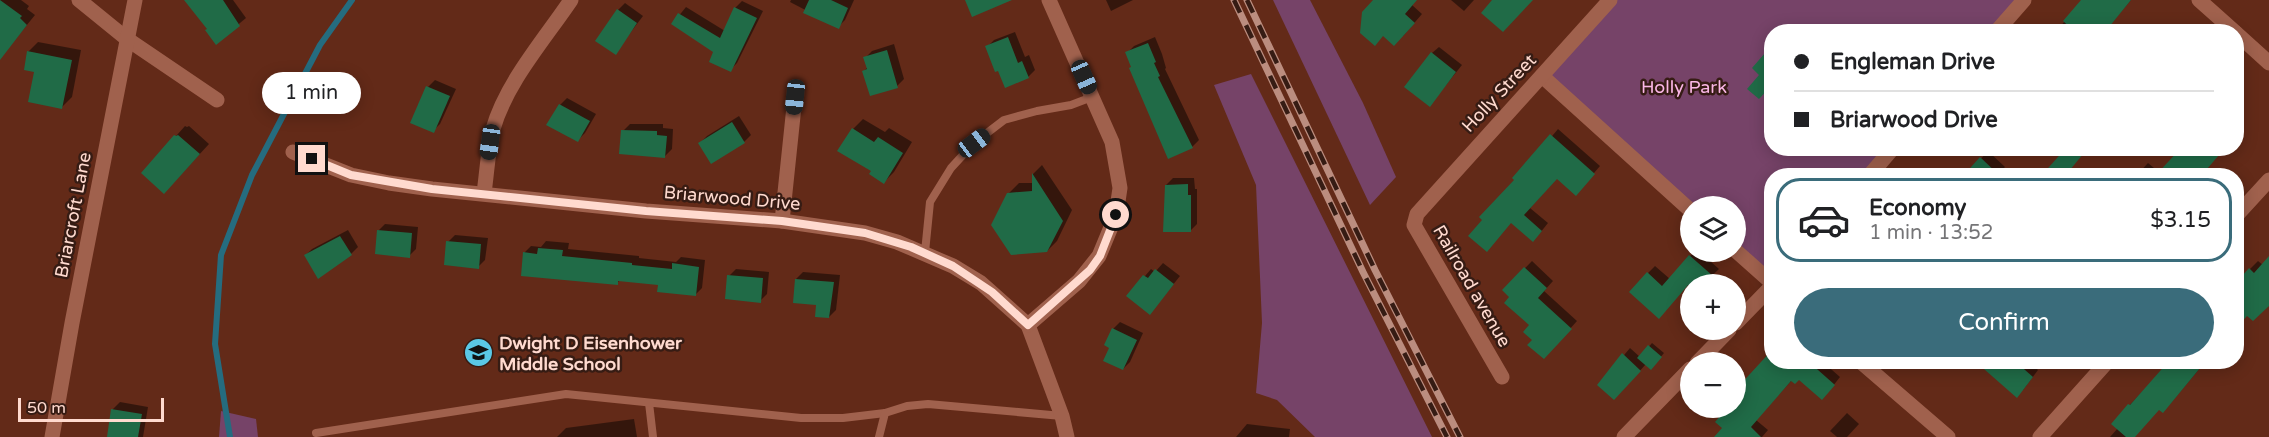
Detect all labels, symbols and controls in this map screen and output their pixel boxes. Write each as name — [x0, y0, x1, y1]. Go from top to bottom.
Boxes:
street label: Holly Street — [1457, 49, 1541, 137]
text: Engleman Drive — [1830, 49, 1995, 75]
car — [1068, 57, 1100, 97]
callout: 1 min — [262, 72, 362, 114]
park label: Holly Park — [1641, 76, 1727, 98]
car — [784, 78, 806, 116]
text: 1 min — [285, 81, 338, 105]
text: Briarwood Drive — [1830, 107, 1998, 133]
car — [479, 123, 501, 161]
car — [954, 125, 994, 161]
route end — [298, 145, 325, 172]
street label: Briarcroft Lane — [50, 150, 96, 280]
street label: Briarwood Drive — [663, 181, 801, 215]
icon: car — [1797, 193, 1851, 247]
text: Economy — [1869, 195, 1966, 221]
map controls — [1680, 196, 1746, 418]
button: layers — [1680, 196, 1746, 262]
route start — [1102, 201, 1129, 228]
text: $3.15 — [2150, 207, 2211, 233]
street label: Railroad avenue — [1428, 221, 1516, 351]
text: 1 min · 13:52 — [1869, 221, 1993, 245]
button: + — [1680, 274, 1746, 340]
button: Confirm — [1794, 288, 2214, 357]
place label: Dwight D Eisenhower Middle School — [499, 332, 683, 375]
school or university icon: Dwight D Eisenhower Middle School — [462, 337, 494, 369]
button: − — [1680, 352, 1746, 418]
scale bar — [18, 395, 164, 422]
text: 50 m — [27, 398, 66, 418]

